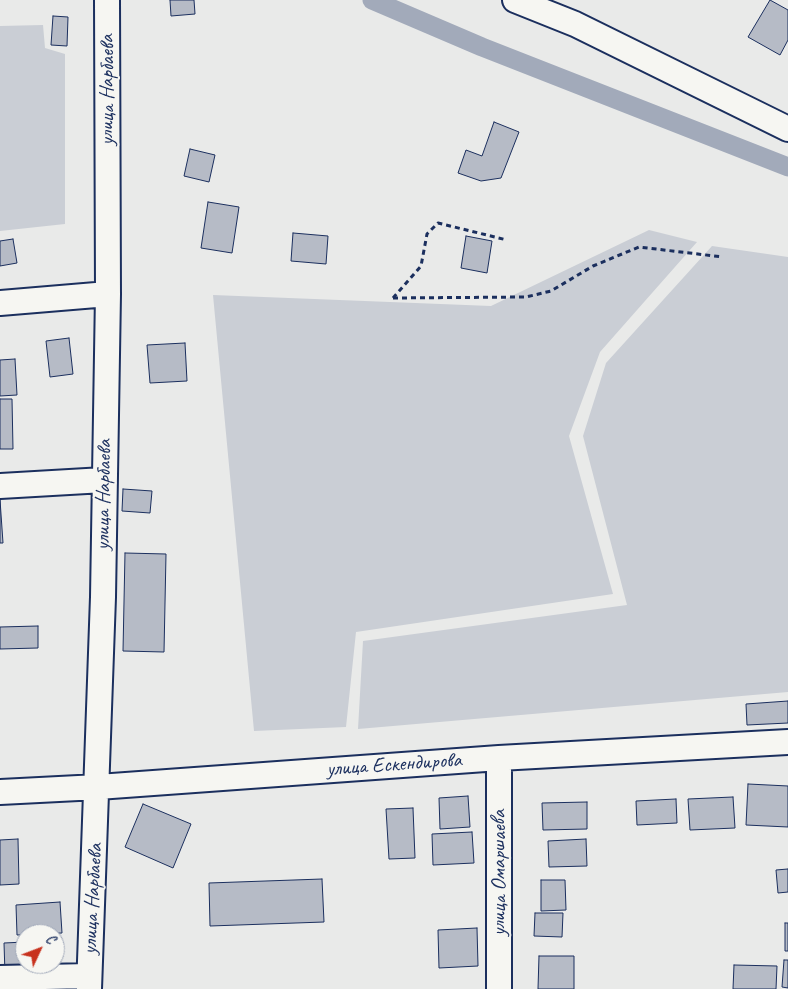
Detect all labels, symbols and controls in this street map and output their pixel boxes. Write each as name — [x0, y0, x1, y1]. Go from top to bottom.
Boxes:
street label: улица Нарбаева — [94, 35, 120, 145]
street label: улица Нарбаева — [90, 439, 118, 551]
street label: улица Ескендирова — [326, 748, 462, 782]
street label: улица Омаршаева — [486, 810, 512, 936]
street label: улица Нарбаева — [78, 843, 108, 955]
north arrow — [15, 924, 65, 974]
text: С — [42, 931, 59, 947]

